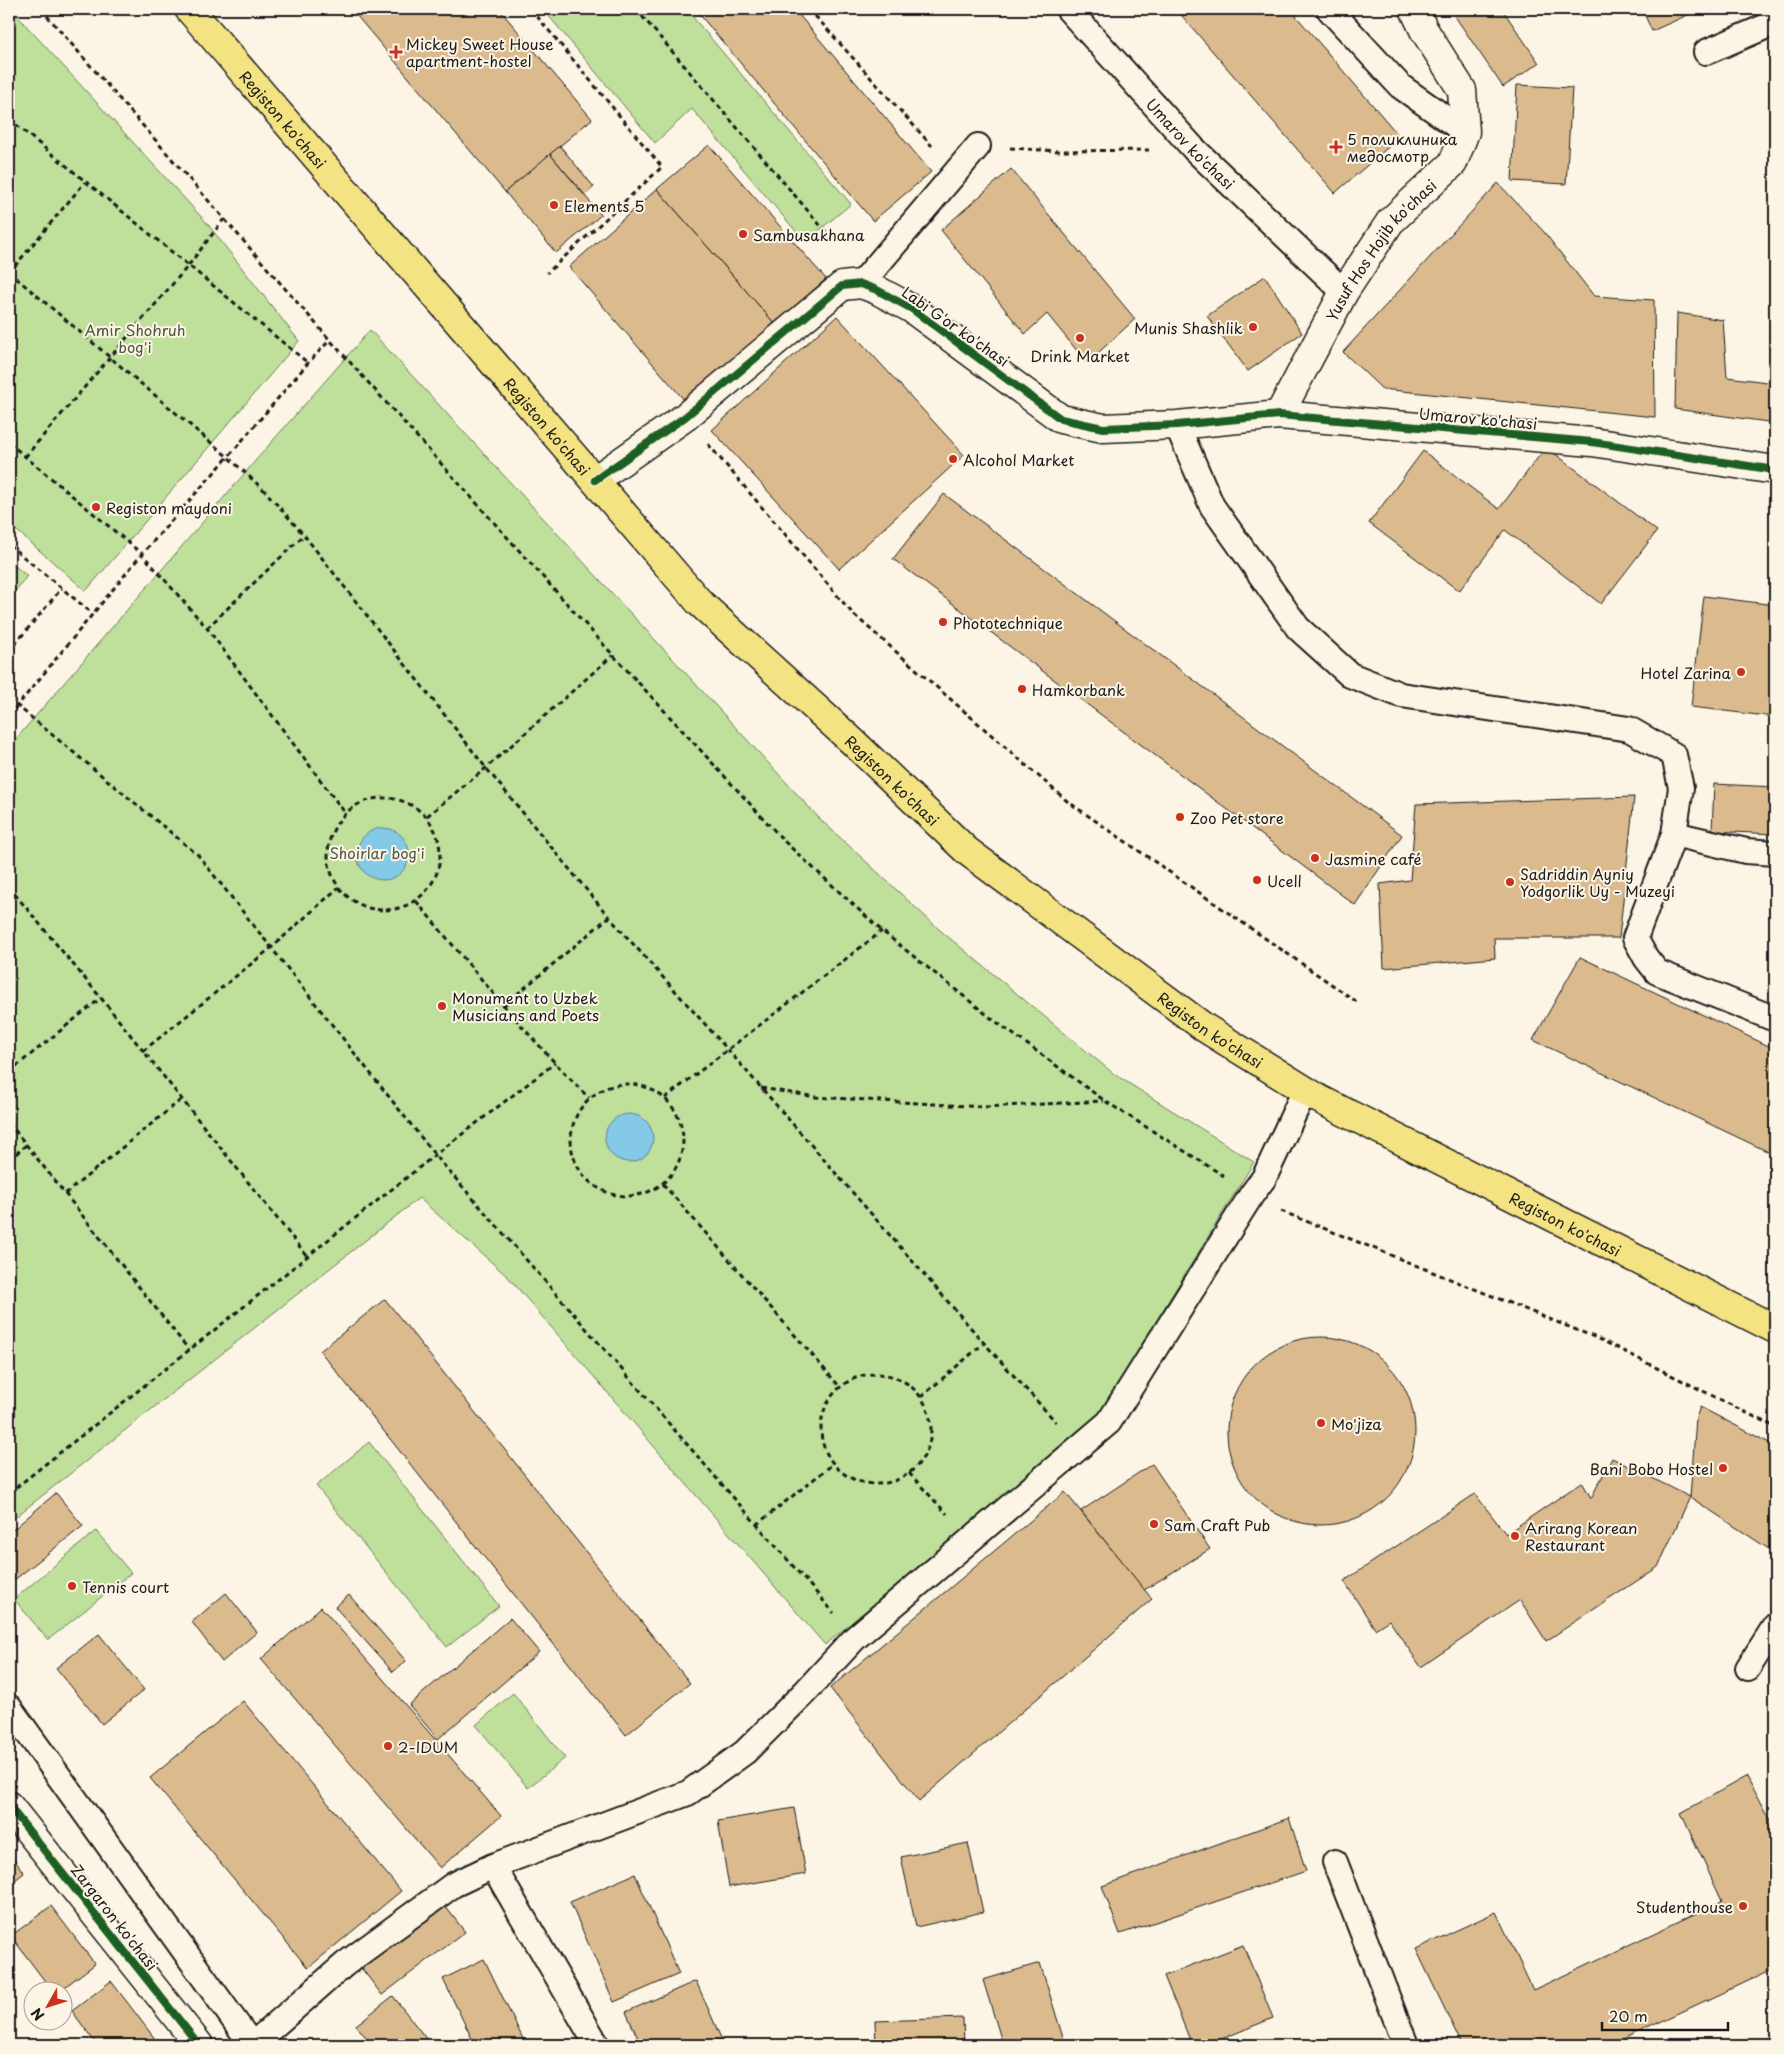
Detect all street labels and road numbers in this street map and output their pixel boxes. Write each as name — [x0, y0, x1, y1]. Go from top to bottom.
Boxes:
street label: Registon ko'chasi — [235, 65, 332, 173]
street label: Umarov ko'chasi — [1141, 92, 1240, 194]
street label: Yusuf Hos Hojib ko'chasi — [1319, 173, 1441, 325]
street label: Labi G'or ko'chasi — [898, 280, 1014, 372]
street label: Registon ko'chasi — [499, 372, 596, 480]
street label: Umarov ko'chasi — [1418, 401, 1538, 435]
street label: Registon ko'chasi — [840, 729, 945, 830]
street label: Registon ko'chasi — [1153, 985, 1268, 1073]
street label: Registon ko'chasi — [1506, 1185, 1625, 1261]
street label: Zargaron ko'chasi — [66, 1859, 164, 1975]

